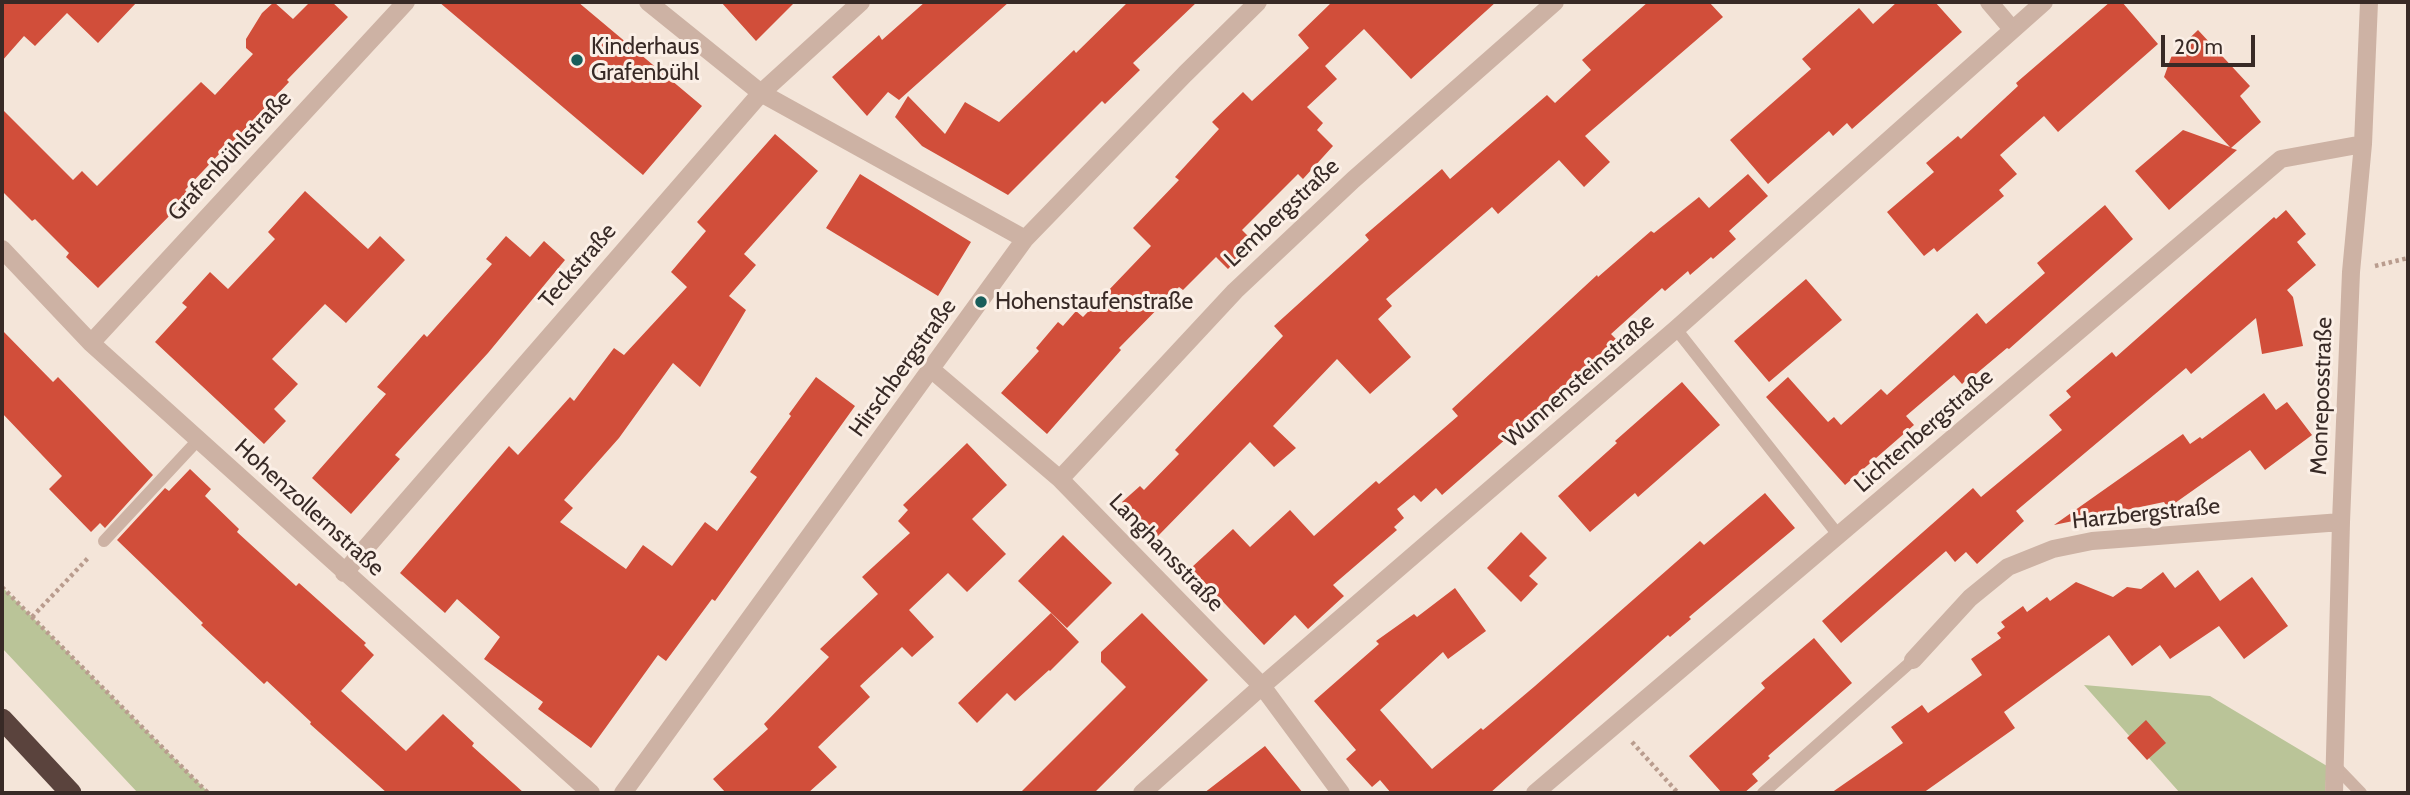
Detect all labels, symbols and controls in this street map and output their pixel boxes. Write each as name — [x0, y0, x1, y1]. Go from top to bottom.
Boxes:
scale bar — [2165, 21, 2260, 65]
place label: Kinderhaus Grafenbühl — [591, 33, 699, 87]
text: 20 m — [2174, 34, 2223, 59]
marker: Kinderhaus Grafenbühl — [569, 52, 585, 68]
street label: Grafenbühlstraße — [162, 85, 298, 227]
street label: Lembergstraße — [1219, 153, 1345, 273]
street label: Teckstraße — [534, 218, 622, 314]
place label: Hohenstaufenstraße — [995, 288, 1193, 316]
street label: Hirschbergstraße — [844, 294, 962, 442]
marker: Hohenstaufenstraße — [973, 294, 989, 310]
street label: Wunnensteinstraße — [1498, 308, 1660, 454]
street label: Monreposstraße — [2305, 317, 2339, 475]
street label: Lichtenbergstraße — [1849, 363, 1999, 499]
street label: Hohenzollernstraße — [228, 434, 390, 582]
street label: Langhansstraße — [1103, 488, 1229, 618]
street label: Harzbergstraße — [2071, 493, 2221, 535]

